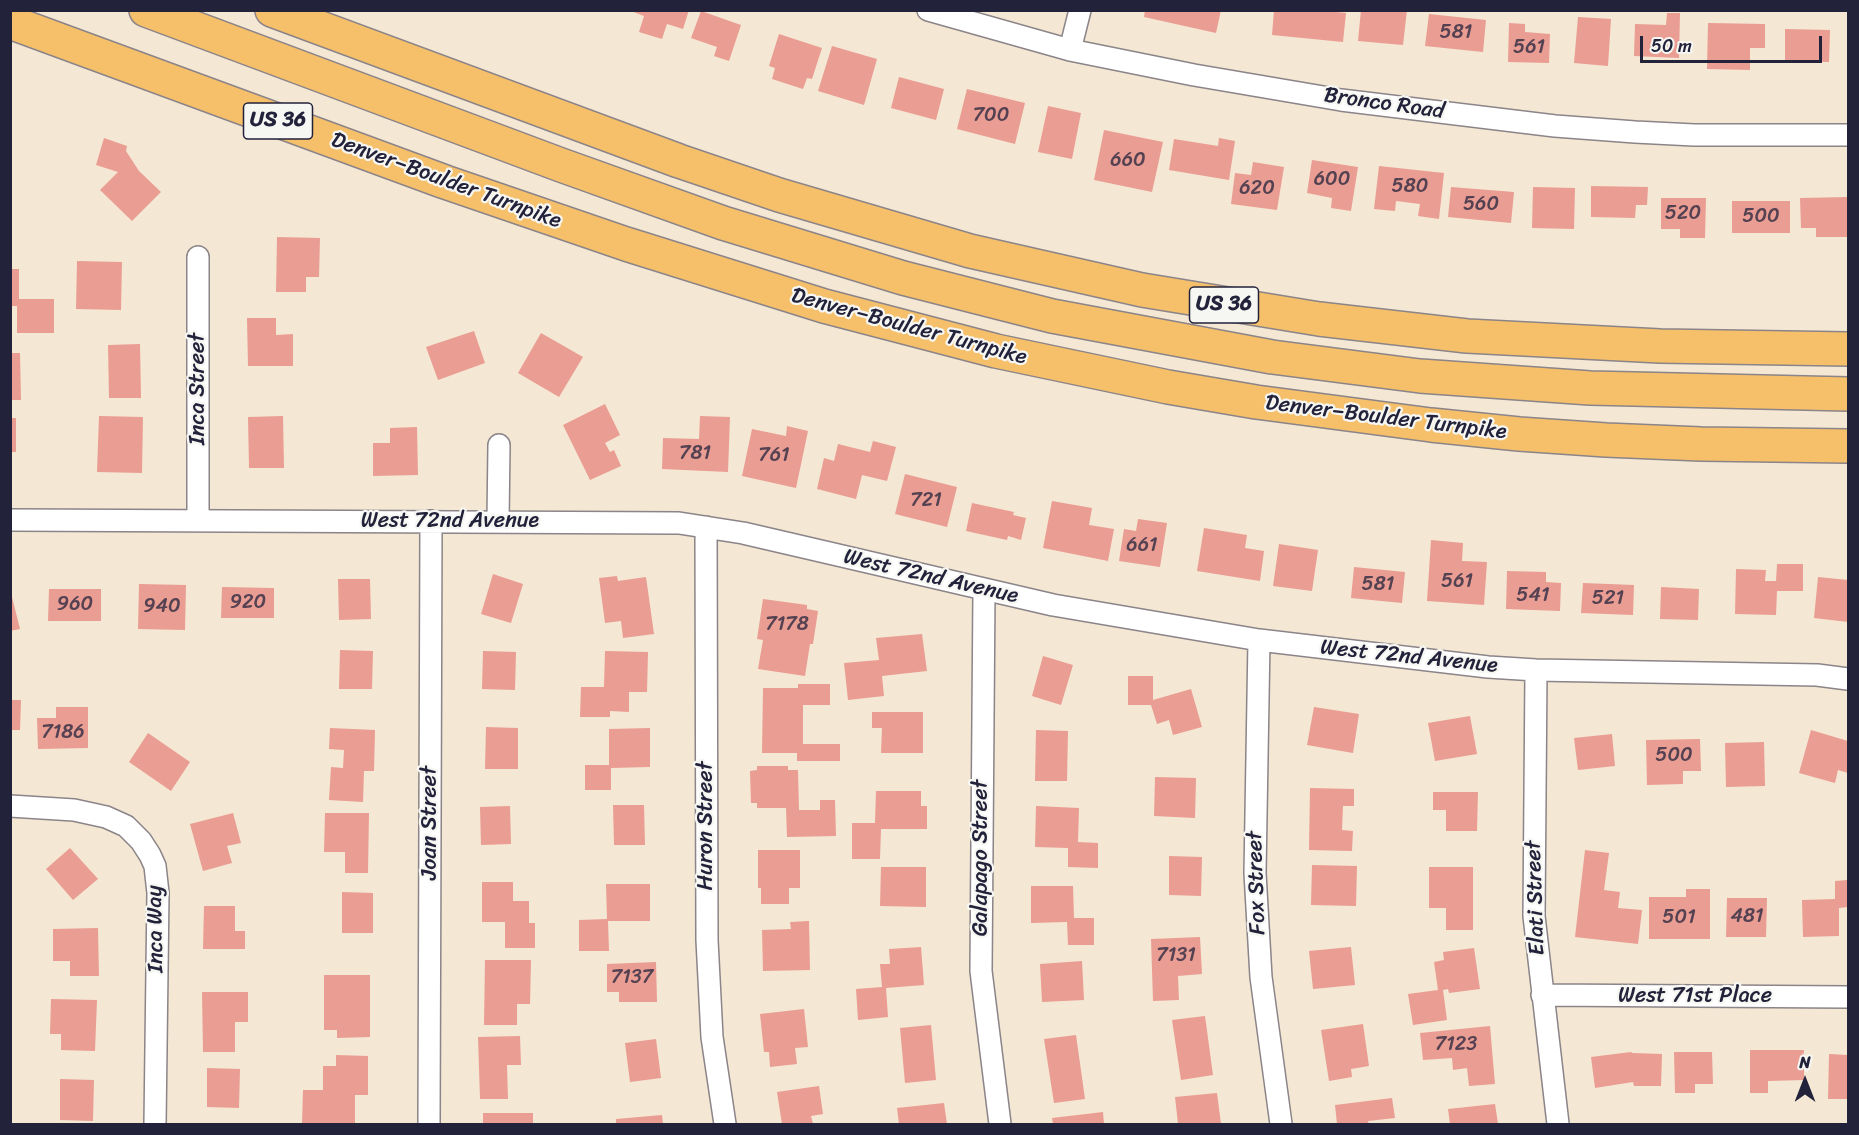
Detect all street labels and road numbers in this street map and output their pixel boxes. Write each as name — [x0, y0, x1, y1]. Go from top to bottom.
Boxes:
street label: Bronco Road — [1322, 83, 1446, 125]
road number: US 36 — [244, 103, 312, 139]
street label: Denver–Boulder Turnpike — [327, 127, 565, 235]
street label: Denver–Boulder Turnpike — [788, 283, 1030, 371]
road number: US 36 — [1190, 287, 1258, 323]
street label: Inca Street — [185, 333, 211, 445]
street label: Denver–Boulder Turnpike — [1264, 390, 1508, 446]
street label: West 72nd Avenue — [361, 508, 539, 534]
street label: West 72nd Avenue — [841, 544, 1021, 610]
street label: West 72nd Avenue — [1319, 635, 1499, 679]
street label: Huron Street — [693, 761, 719, 891]
street label: Joan Street — [417, 766, 443, 880]
street label: Galapago Street — [968, 780, 994, 936]
street label: Fox Street — [1242, 831, 1272, 935]
street label: Elati Street — [1521, 840, 1551, 956]
street label: Inca Way — [142, 885, 170, 973]
street label: West 71st Place — [1618, 983, 1772, 1009]

